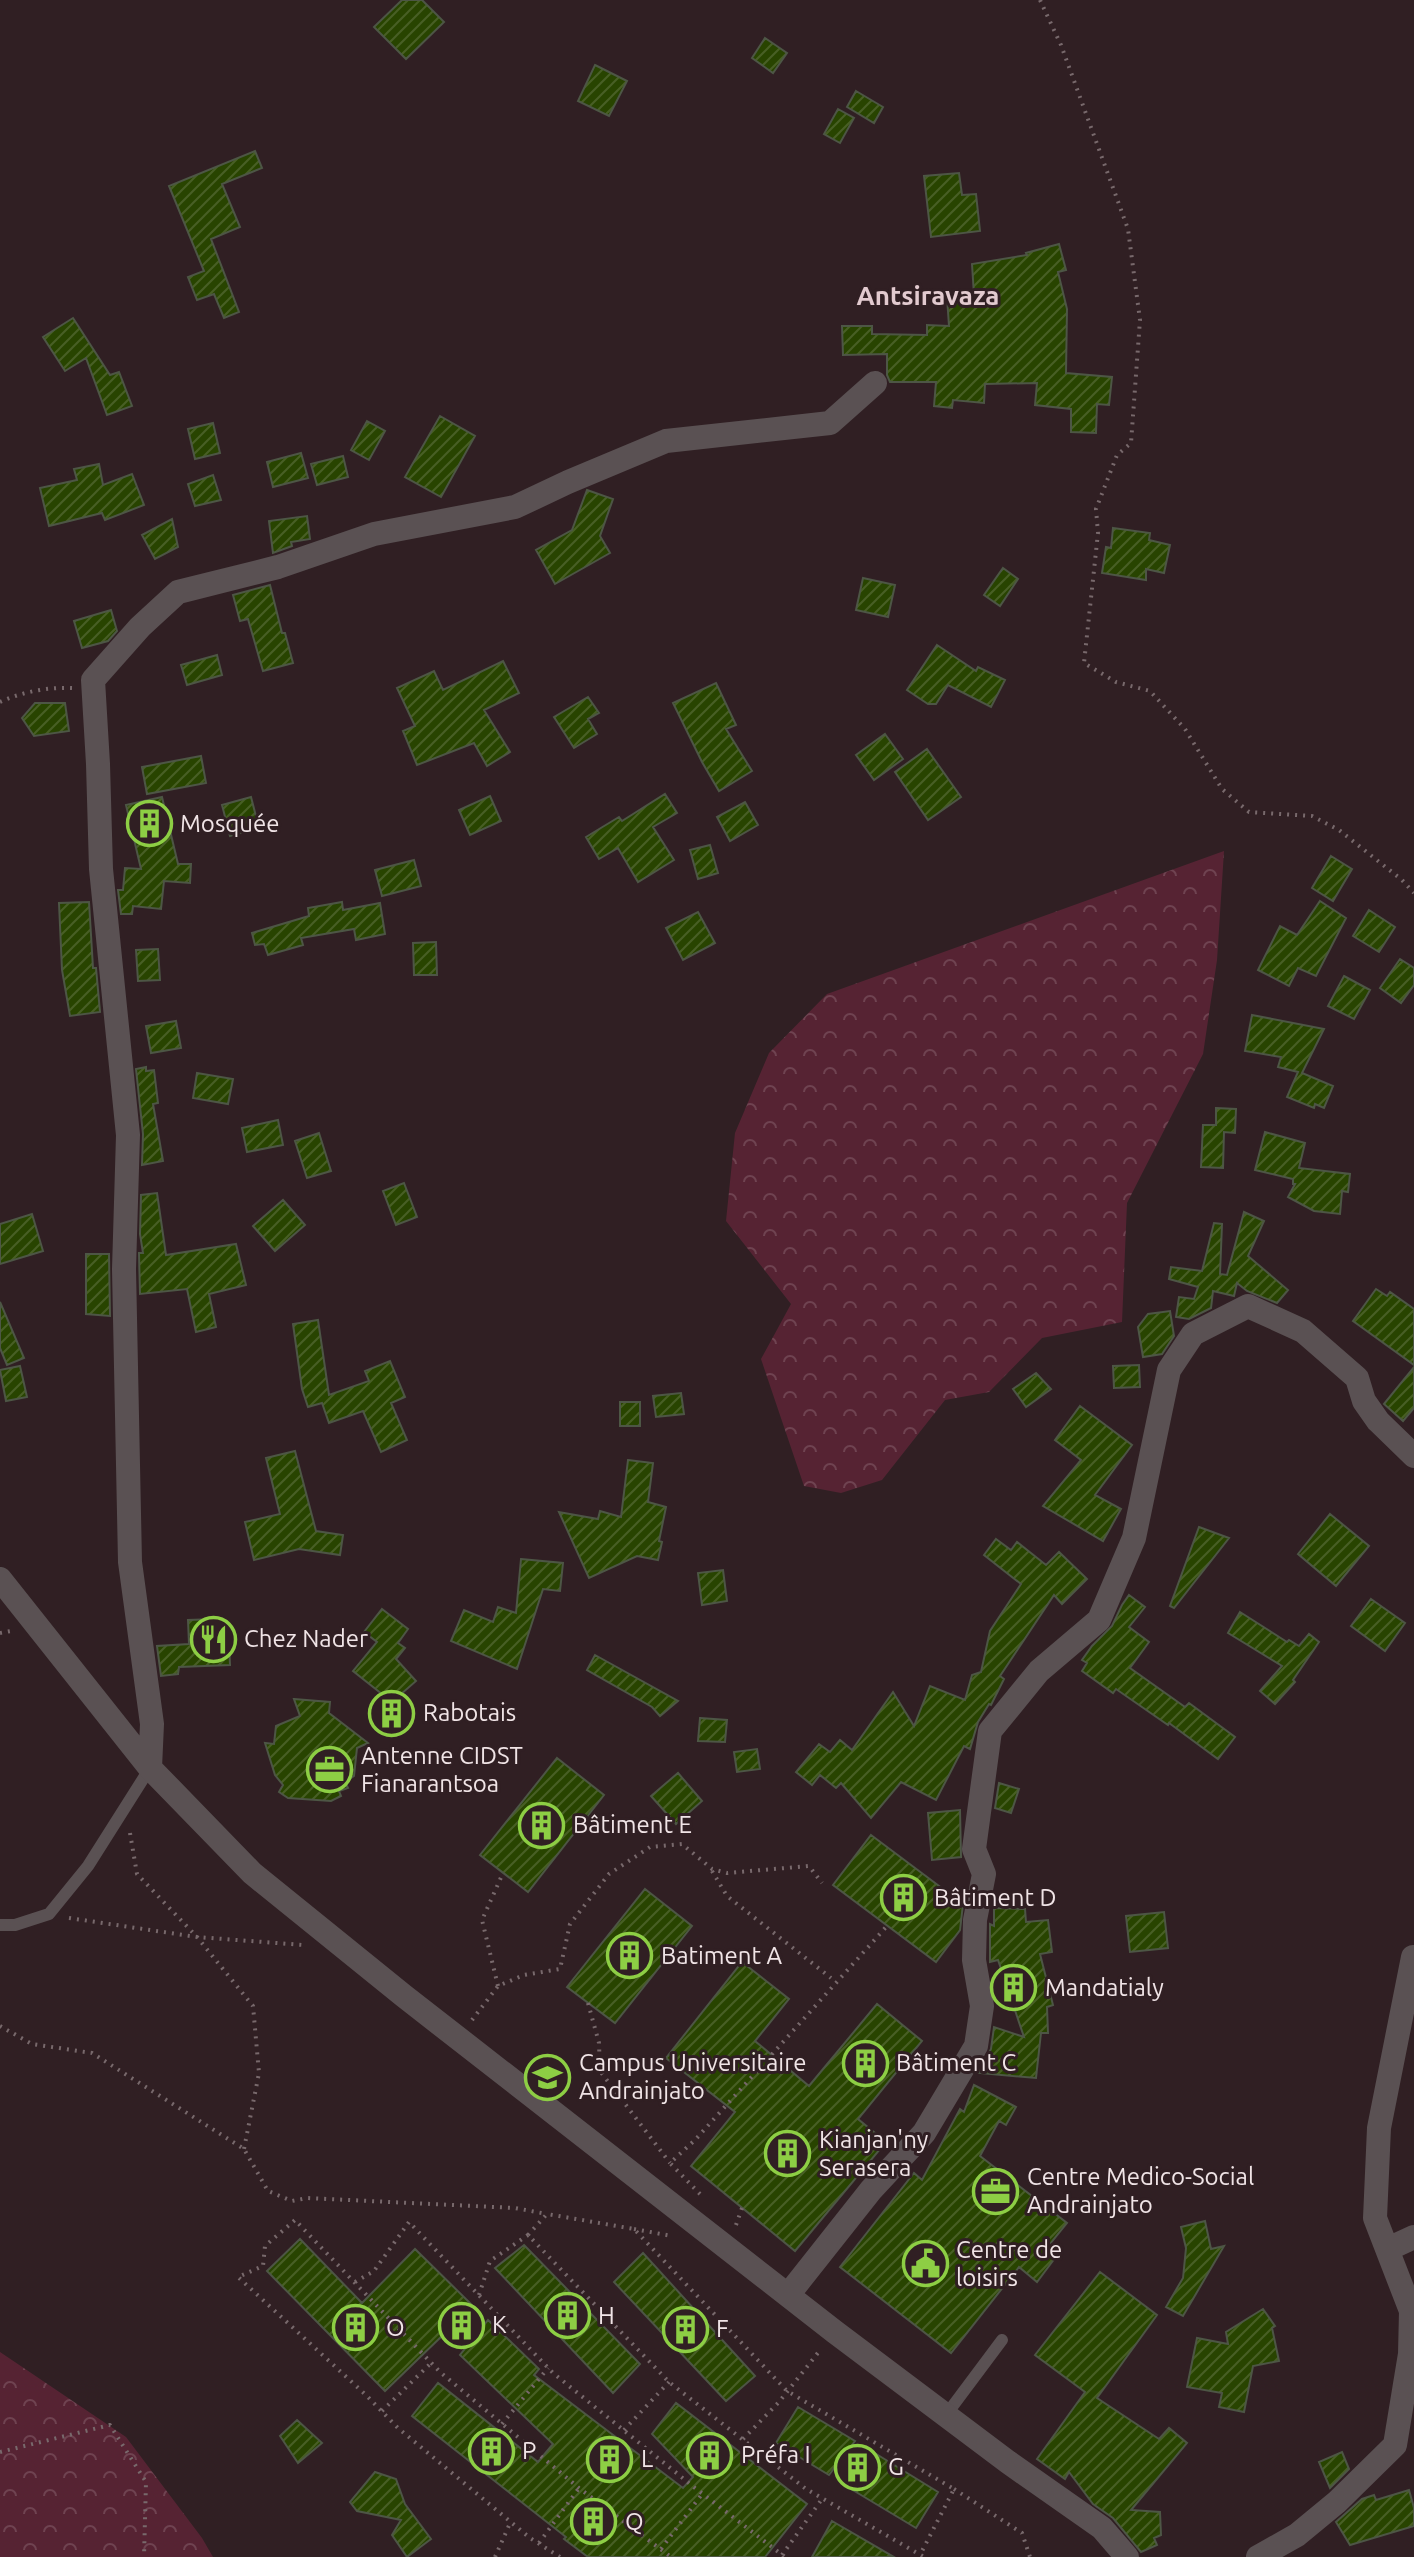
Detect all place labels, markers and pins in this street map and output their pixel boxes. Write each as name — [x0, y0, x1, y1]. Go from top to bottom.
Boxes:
building icon: Mosquée — [125, 800, 173, 848]
place label: Mosquée — [180, 810, 280, 837]
restaurant icon: Chez Nader — [189, 1615, 237, 1663]
place label: Chez Nader — [244, 1625, 368, 1652]
building icon: Rabotais — [368, 1689, 416, 1737]
place label: Rabotais — [423, 1699, 516, 1726]
place label: Antenne CIDST Fianarantsoa — [361, 1742, 523, 1797]
office icon: Antenne CIDST Fianarantsoa — [306, 1746, 354, 1794]
building icon: Bâtiment E — [518, 1801, 566, 1849]
place label: Bâtiment E — [573, 1811, 692, 1838]
building icon: Bâtiment D — [879, 1874, 927, 1922]
place label: Bâtiment D — [934, 1884, 1056, 1911]
building icon: Batiment A — [606, 1932, 654, 1980]
place label: Batiment A — [661, 1942, 782, 1969]
building icon: Mandatialy — [990, 1964, 1038, 2012]
place label: Mandatialy — [1045, 1974, 1164, 2001]
building icon: Bâtiment C — [841, 2039, 889, 2087]
place label: Campus Universitaire Andrainjato — [579, 2049, 806, 2104]
place label: Bâtiment C — [896, 2049, 1016, 2076]
school or university icon: Campus Universitaire Andrainjato — [524, 2053, 572, 2101]
place label: Kianjan'ny Serasera — [819, 2126, 929, 2181]
building icon: Kianjan'ny Serasera — [764, 2130, 812, 2178]
place label: Centre Medico-Social Andrainjato — [1027, 2163, 1254, 2218]
office icon: Centre Medico-Social Andrainjato — [972, 2167, 1020, 2215]
place label: Centre de loisirs — [956, 2236, 1062, 2291]
public building icon: Centre de loisirs — [901, 2240, 949, 2288]
building icon: H — [543, 2292, 591, 2340]
building icon: K — [437, 2301, 485, 2349]
place label: H — [598, 2302, 615, 2329]
building icon: O — [331, 2304, 379, 2352]
building icon: F — [661, 2305, 709, 2353]
place label: K — [492, 2311, 507, 2338]
place label: O — [386, 2314, 405, 2341]
place label: F — [716, 2315, 729, 2342]
building icon: P — [467, 2427, 515, 2475]
building icon: Préfa I — [686, 2431, 734, 2479]
building icon: L — [586, 2435, 634, 2483]
place label: P — [522, 2437, 536, 2464]
place label: Préfa I — [741, 2441, 811, 2468]
building icon: G — [833, 2443, 881, 2491]
place label: L — [641, 2445, 653, 2472]
place label: G — [888, 2453, 904, 2480]
building icon: Q — [570, 2498, 618, 2546]
place label: Q — [625, 2508, 644, 2535]

